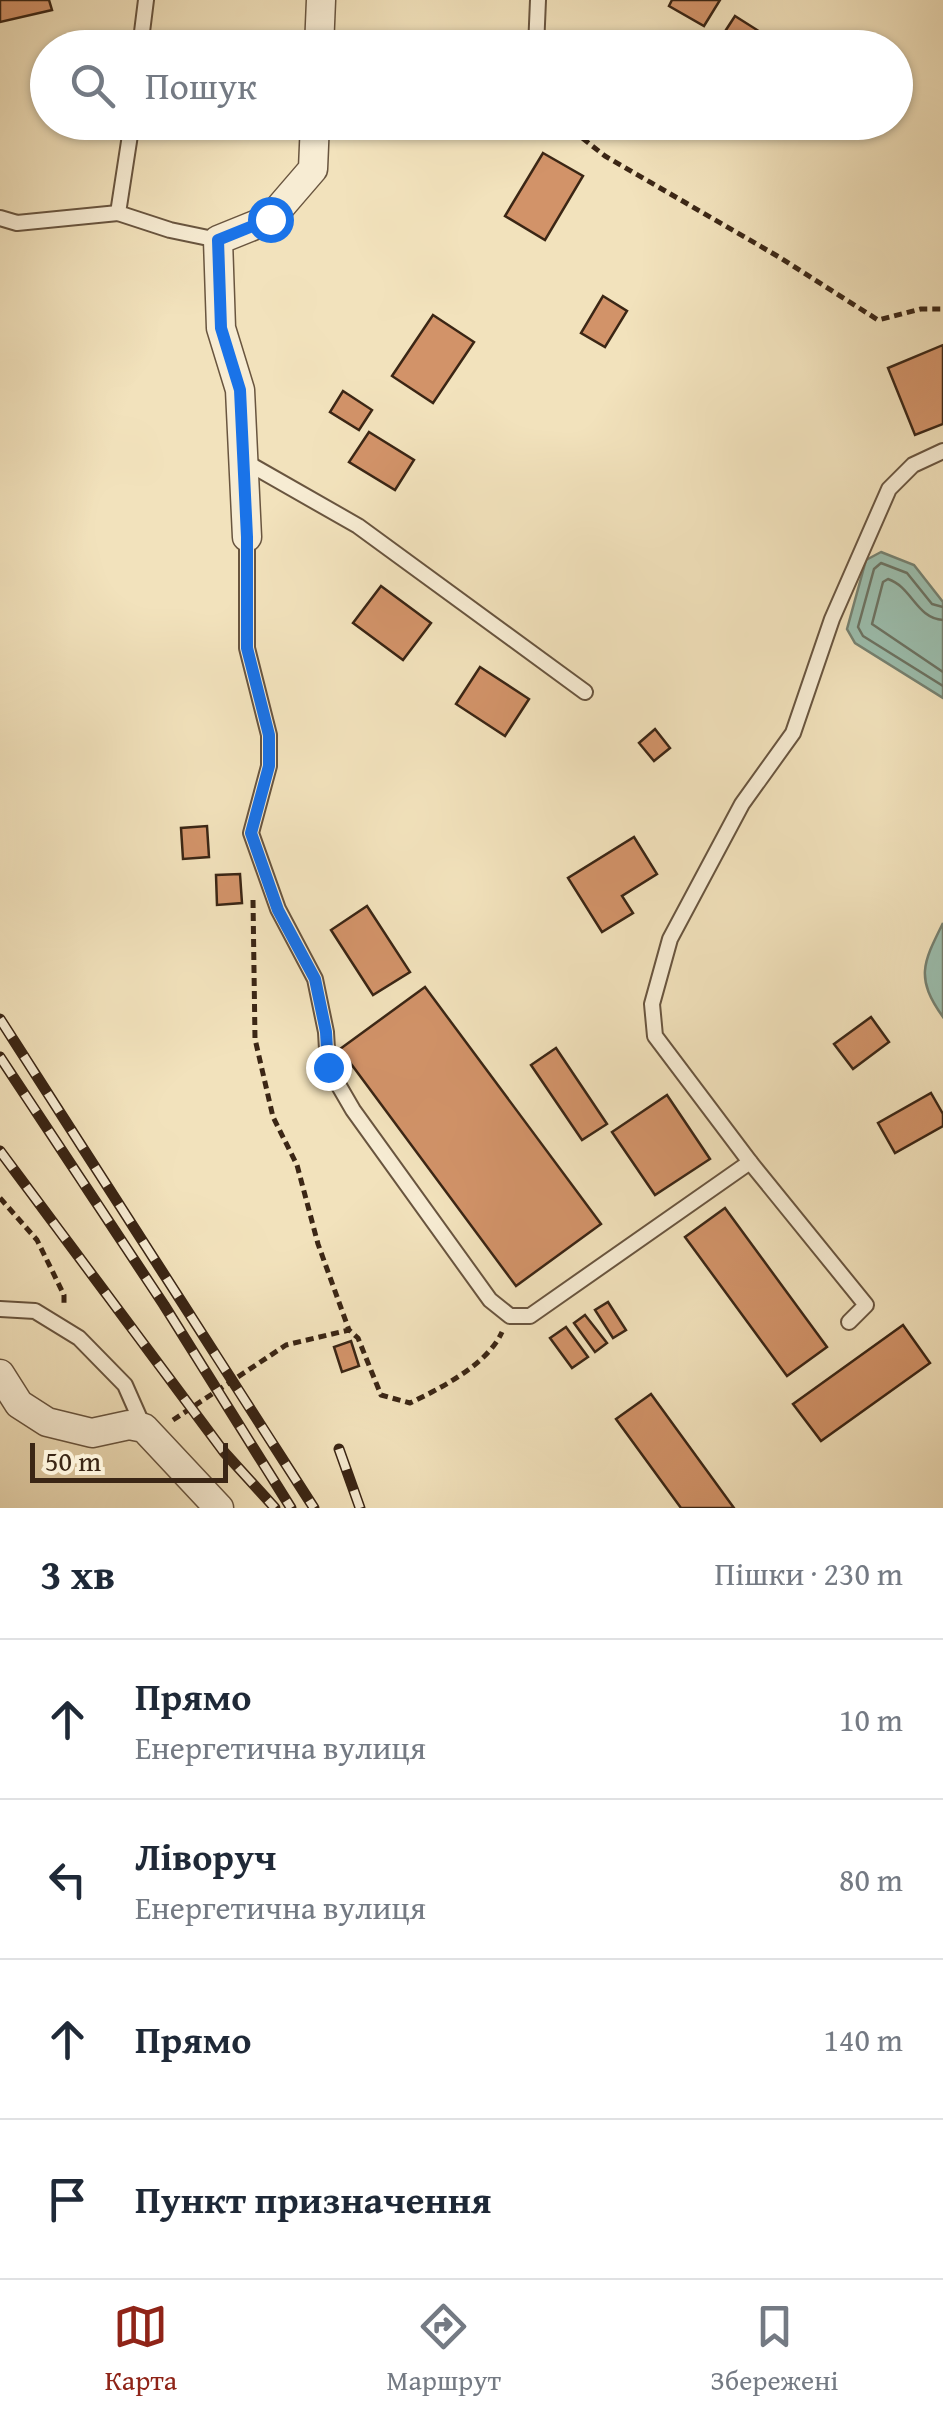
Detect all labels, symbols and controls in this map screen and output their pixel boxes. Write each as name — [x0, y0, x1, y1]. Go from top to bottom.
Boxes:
search box — [30, 30, 913, 140]
text: Пошук — [145, 57, 257, 113]
icon: search — [65, 58, 120, 113]
route start — [248, 197, 294, 243]
route end — [306, 1045, 352, 1091]
scale bar — [30, 1438, 228, 1482]
text: 50 m — [45, 1440, 101, 1481]
text: 3 хв — [40, 1543, 115, 1604]
text: Пішки · 230 m — [715, 1550, 903, 1597]
text: Прямо — [135, 1668, 251, 1724]
icon: ahead — [40, 1692, 95, 1747]
text: 10 m — [839, 1696, 903, 1743]
text: Енергетична вулиця — [135, 1724, 426, 1771]
text: Ліворуч — [135, 1828, 276, 1884]
icon: left — [40, 1852, 95, 1907]
text: 80 m — [839, 1856, 903, 1903]
text: Енергетична вулиця — [135, 1884, 426, 1931]
text: Прямо — [135, 2011, 251, 2067]
icon: ahead — [40, 2012, 95, 2067]
text: 140 m — [824, 2016, 903, 2063]
text: Пункт призначення — [135, 2171, 491, 2227]
icon: arrive — [40, 2172, 95, 2227]
tab: Карта — [105, 2299, 177, 2400]
tab: Маршрут — [386, 2299, 501, 2400]
tab: Збережені — [710, 2299, 838, 2400]

